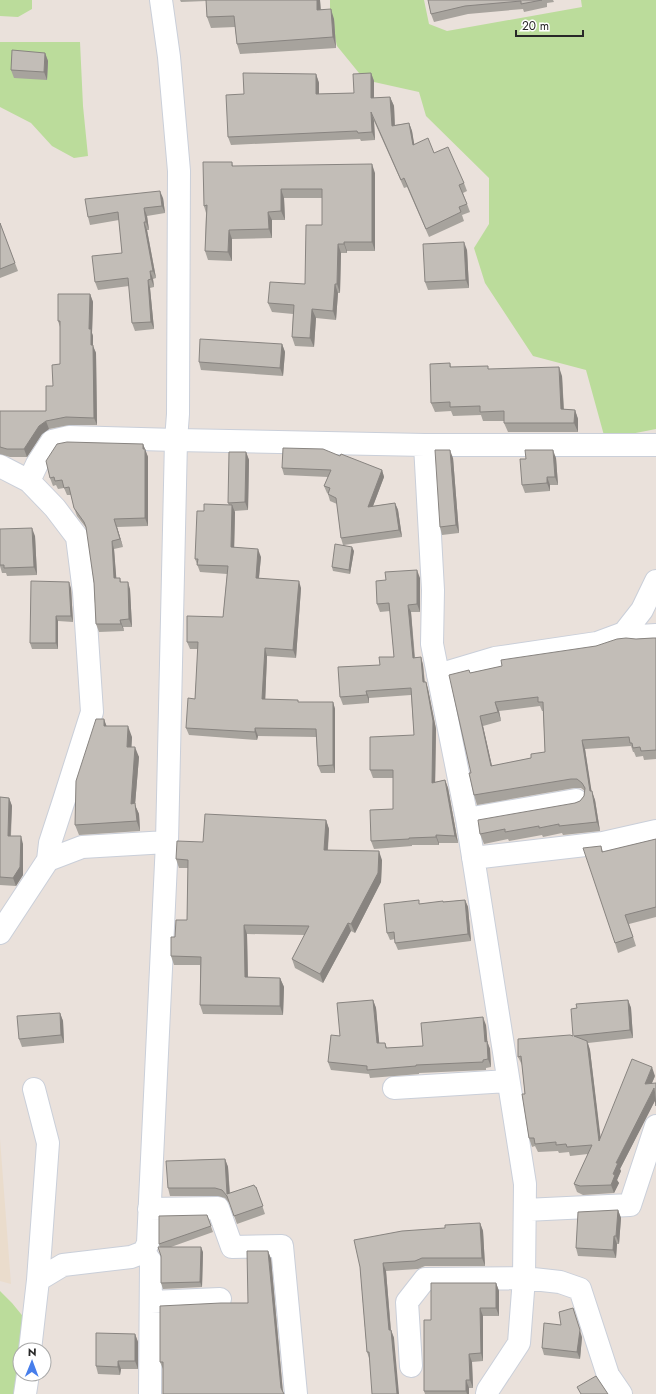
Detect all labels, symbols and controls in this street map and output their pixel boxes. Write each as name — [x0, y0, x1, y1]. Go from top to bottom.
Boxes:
scale bar — [516, 12, 583, 38]
text: 20 m — [522, 17, 549, 35]
north arrow — [12, 1342, 52, 1382]
text: N — [28, 1344, 37, 1360]

